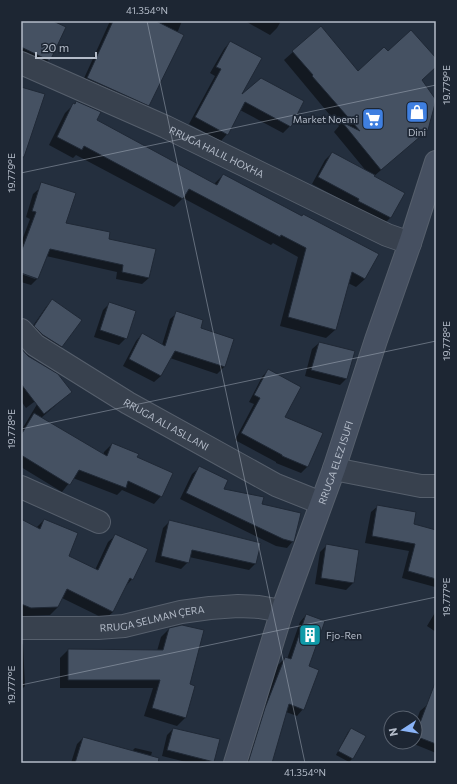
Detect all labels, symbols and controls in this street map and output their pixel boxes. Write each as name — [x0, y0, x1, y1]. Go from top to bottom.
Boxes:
text: 41.354°N — [126, 4, 168, 16]
scale bar — [36, 34, 96, 60]
text: 20 m — [42, 40, 69, 54]
text: 19.779°E — [440, 65, 452, 105]
shop icon: Dini — [404, 99, 430, 125]
supermarket icon: Market Noemi — [360, 106, 386, 132]
place label: Market Noemi — [293, 113, 358, 125]
street label: RRUGA HALIL HOXHA — [167, 124, 266, 180]
place label: Dini — [408, 126, 426, 138]
text: 19.779°E — [5, 153, 17, 193]
text: 19.778°E — [440, 321, 452, 361]
street label: RRUGA ALI ASLLANI — [122, 396, 211, 453]
text: 19.778°E — [5, 409, 17, 449]
street label: RRUGA ELEZ ISUFI — [316, 419, 355, 506]
text: 19.777°E — [440, 577, 452, 617]
street label: RRUGA SELMAN ÇERA — [99, 603, 205, 634]
building icon: Fjo-Ren — [297, 622, 323, 648]
place label: Fjo-Ren — [326, 629, 362, 641]
text: 19.777°E — [5, 665, 17, 705]
north arrow — [383, 710, 423, 750]
text: N — [386, 727, 400, 738]
text: 41.354°N — [284, 766, 326, 778]

